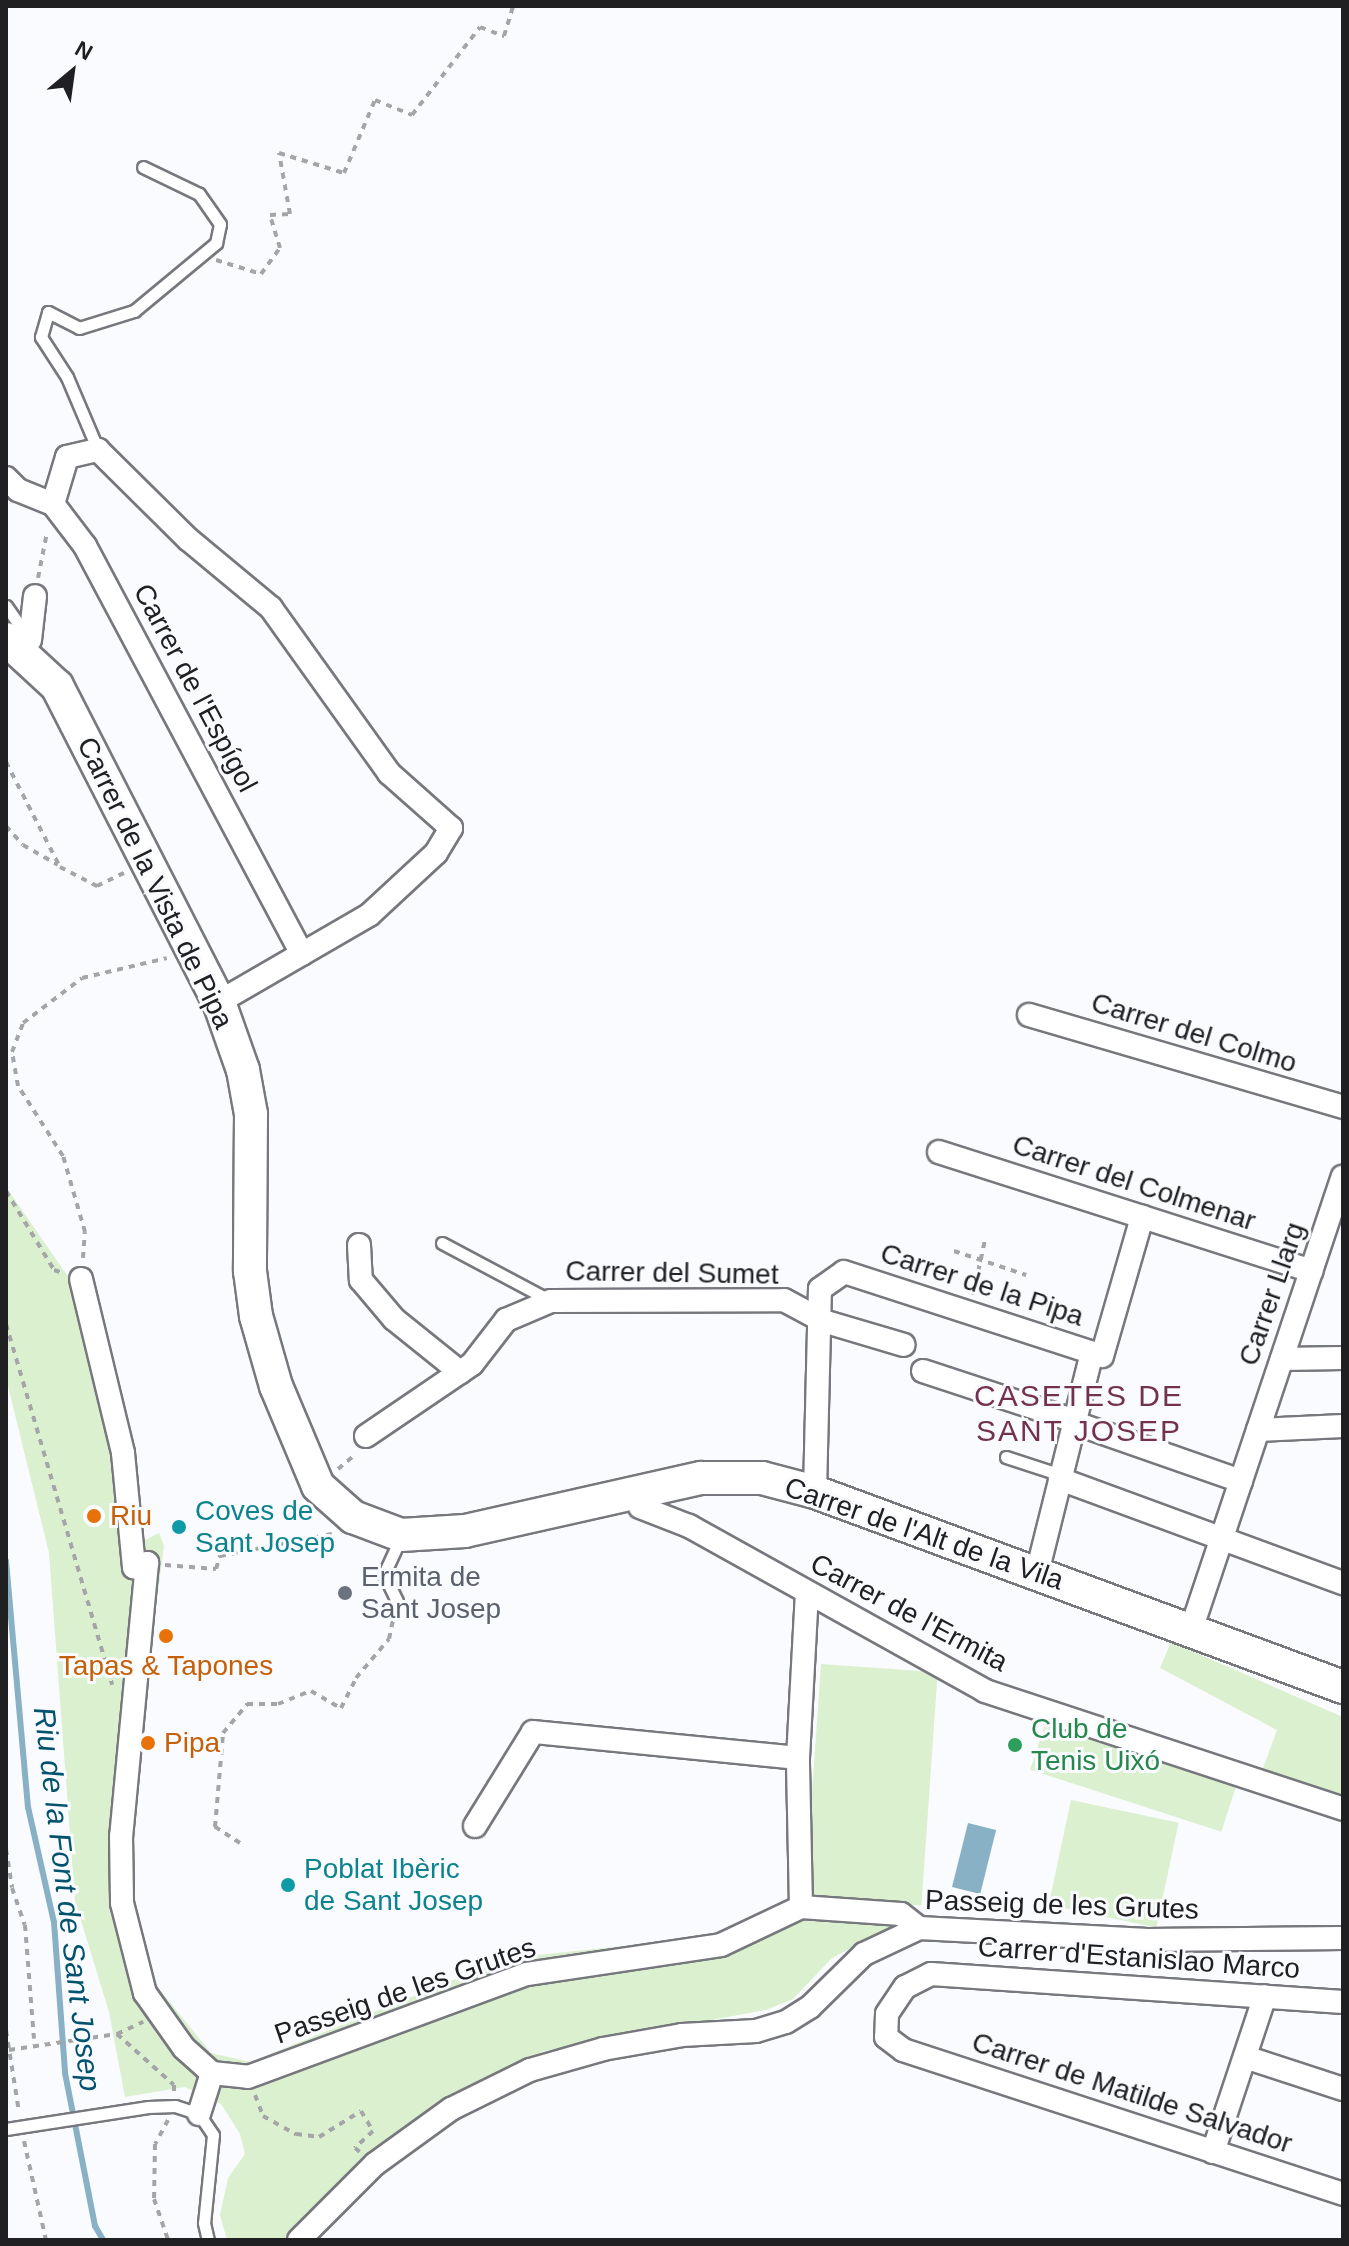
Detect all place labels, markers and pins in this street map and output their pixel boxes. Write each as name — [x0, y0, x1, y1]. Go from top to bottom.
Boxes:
place label: Coves de Sant Josep — [195, 1494, 335, 1560]
place label: Riu — [110, 1499, 152, 1533]
marker: Riu — [85, 1507, 103, 1525]
marker: Coves de Sant Josep — [170, 1518, 188, 1536]
place label: Ermita de Sant Josep — [361, 1560, 501, 1626]
marker: Ermita de Sant Josep — [336, 1584, 354, 1602]
marker: Tapas & Tapones — [157, 1627, 175, 1645]
place label: Tapas & Tapones — [59, 1649, 273, 1683]
place label: Club de Tenis Uixó — [1031, 1712, 1160, 1778]
place label: Pipa — [164, 1726, 220, 1760]
marker: Pipa — [139, 1734, 157, 1752]
marker: Club de Tenis Uixó — [1006, 1736, 1024, 1754]
place label: Poblat Ibèric de Sant Josep — [304, 1852, 483, 1918]
marker: Poblat Ibèric de Sant Josep — [279, 1876, 297, 1894]

